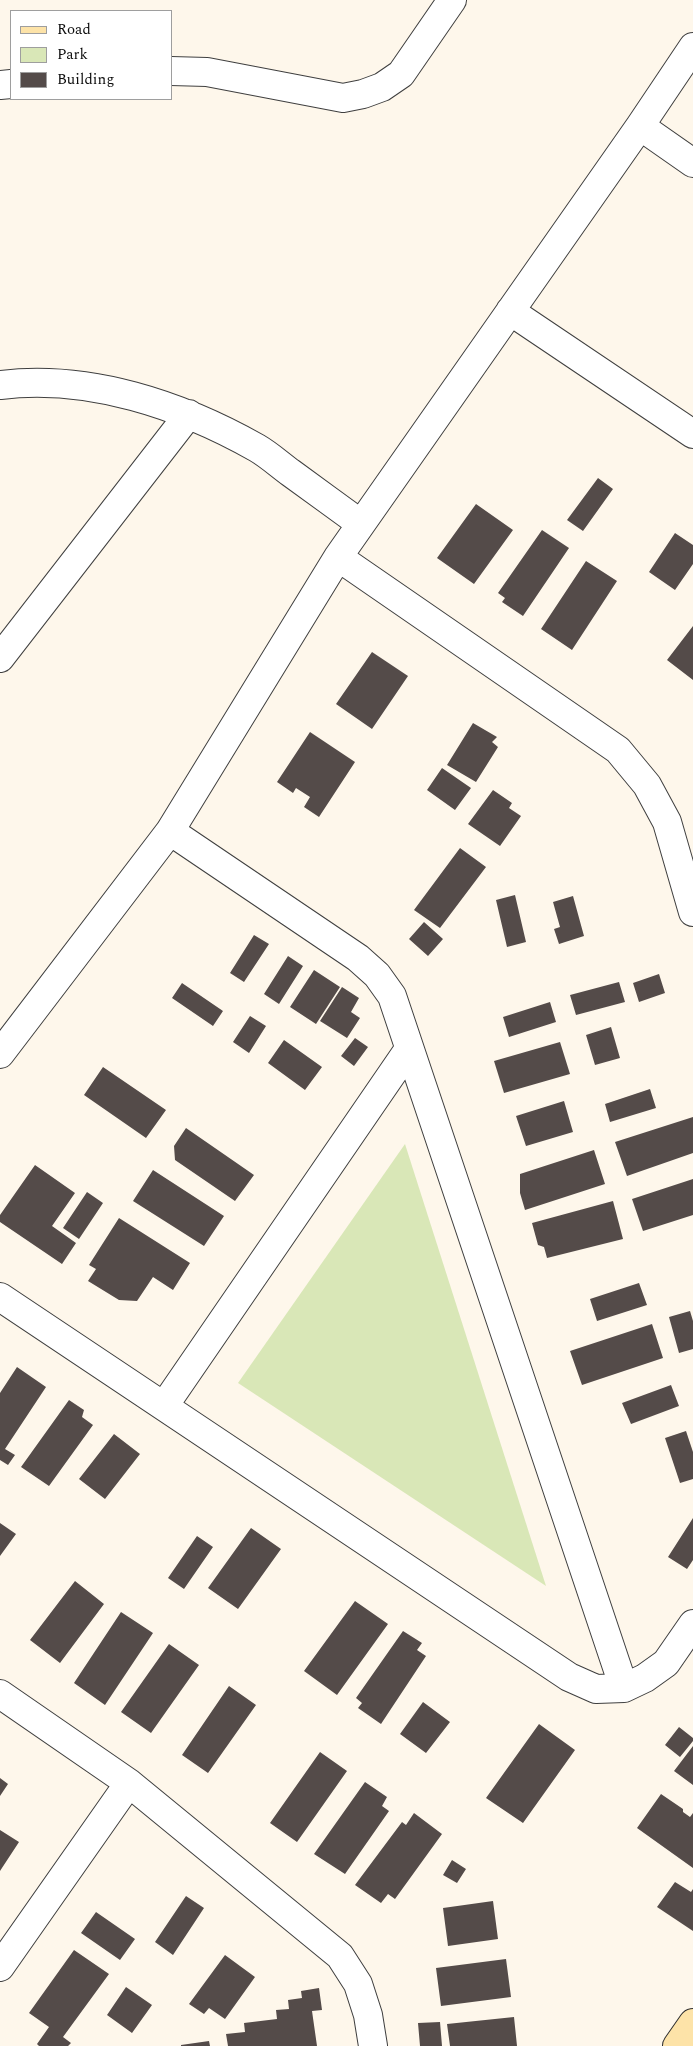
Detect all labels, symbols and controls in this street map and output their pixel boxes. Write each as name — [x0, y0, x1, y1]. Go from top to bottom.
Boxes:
legend — [10, 10, 172, 100]
text: Road — [57, 18, 91, 41]
text: Park — [57, 43, 88, 66]
text: Building — [57, 68, 114, 91]

